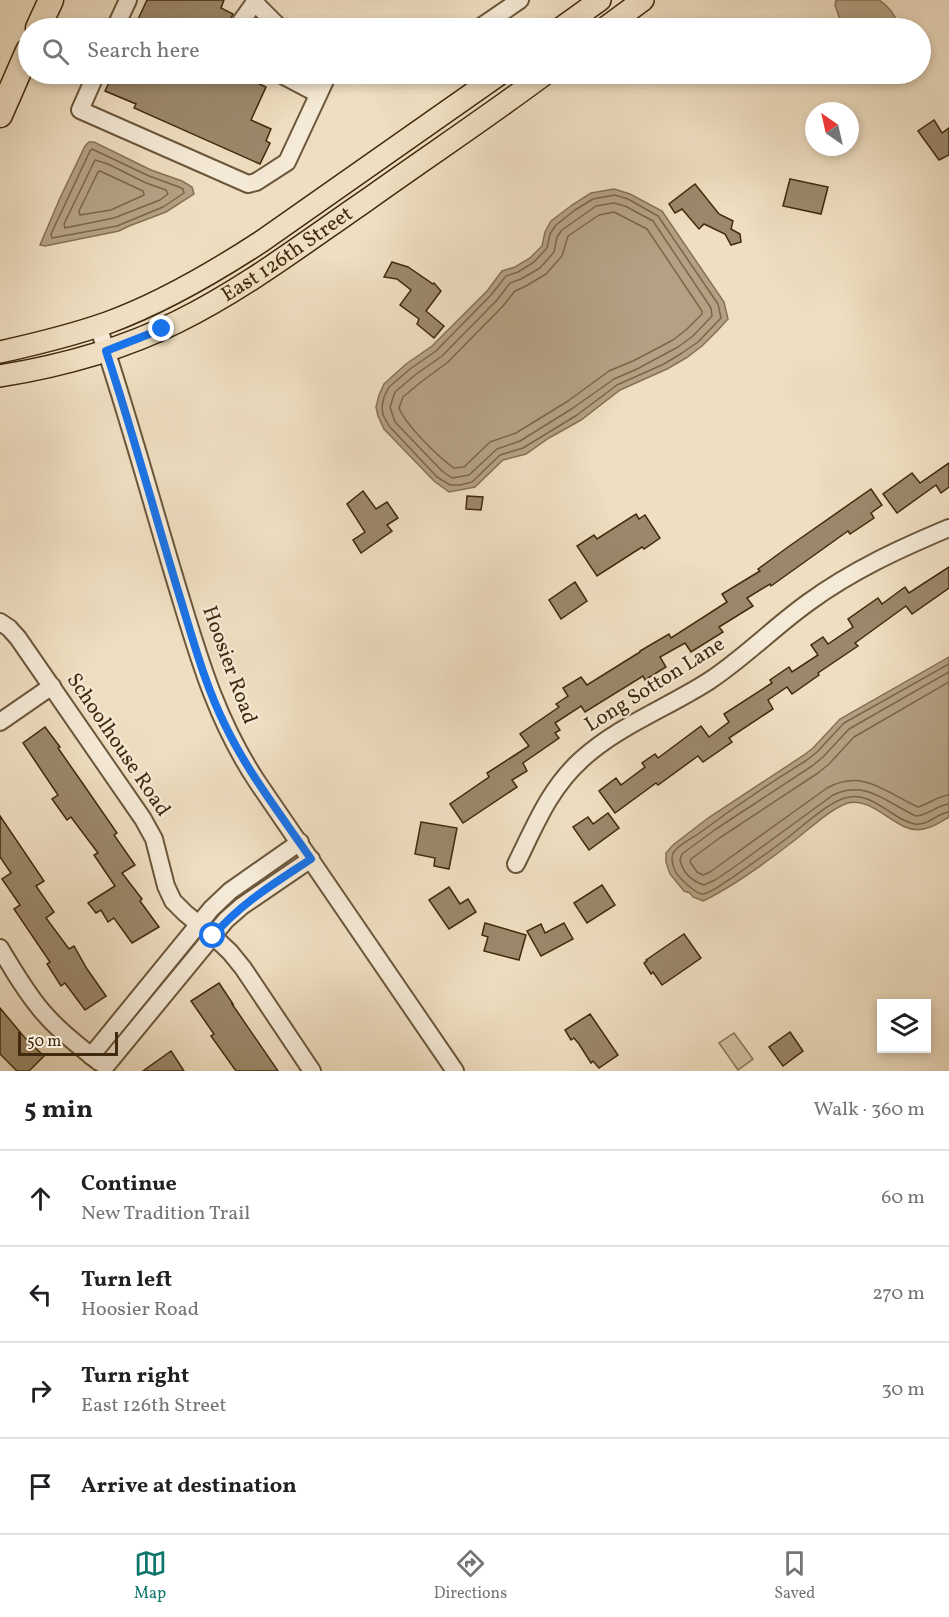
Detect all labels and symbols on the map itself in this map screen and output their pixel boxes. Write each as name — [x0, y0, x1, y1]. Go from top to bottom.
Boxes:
north arrow — [805, 102, 859, 156]
street label: East 126th Street — [216, 200, 359, 309]
route end — [148, 315, 174, 341]
street label: Hoosier Road — [194, 602, 264, 728]
street label: Long Sotton Lane — [579, 630, 731, 740]
street label: Schoolhouse Road — [59, 667, 177, 823]
route start — [199, 922, 225, 948]
scale bar — [18, 1029, 118, 1056]

